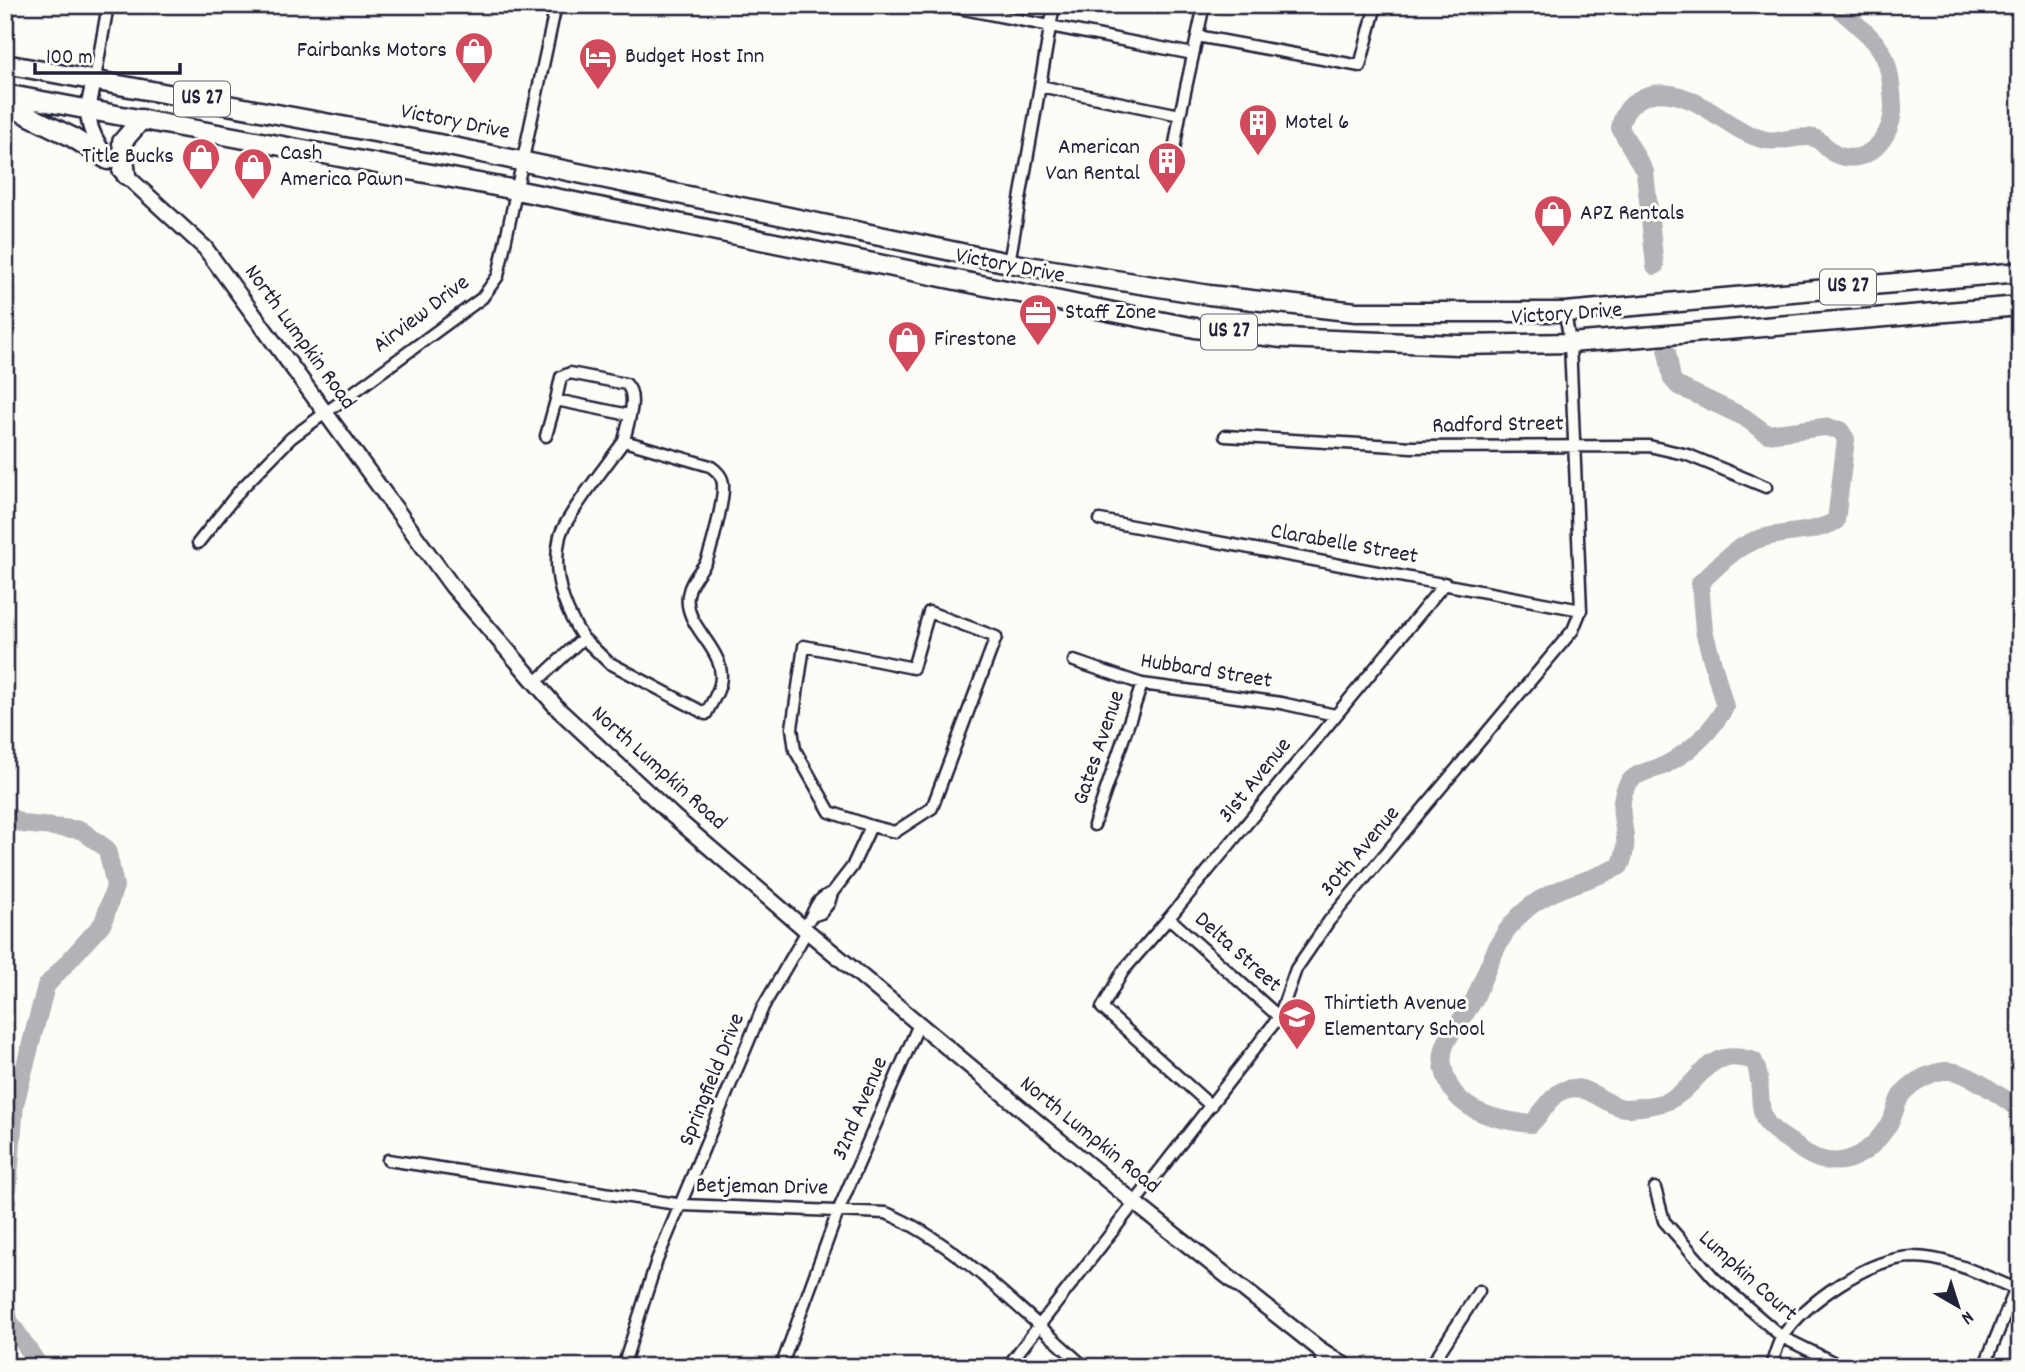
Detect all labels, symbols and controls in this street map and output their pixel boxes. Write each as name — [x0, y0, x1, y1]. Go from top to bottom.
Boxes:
shop icon: Fairbanks Motors — [453, 30, 495, 85]
scale bar — [35, 32, 180, 76]
place label: Fairbanks Motors — [297, 35, 447, 68]
hotel icon: Budget Host Inn — [577, 36, 619, 91]
place label: Budget Host Inn — [625, 41, 764, 74]
text: 100 m — [46, 44, 93, 74]
road number: US 27 — [174, 82, 230, 116]
street label: Victory Drive — [398, 96, 512, 150]
building icon: Motel 6 — [1237, 102, 1279, 157]
place label: Motel 6 — [1285, 107, 1349, 140]
place label: American Van Rental — [1046, 132, 1141, 191]
shop icon: Title Bucks — [180, 136, 222, 191]
place label: Cash America Pawn — [280, 138, 403, 197]
building icon: American Van Rental — [1146, 140, 1188, 195]
place label: Title Bucks — [82, 141, 174, 174]
shop icon: Cash America Pawn — [232, 146, 274, 201]
shop icon: APZ Rentals — [1532, 193, 1574, 248]
place label: APZ Rentals — [1580, 198, 1685, 231]
street label: Victory Drive — [953, 240, 1067, 294]
street label: North Lumpkin Road — [235, 258, 363, 418]
street label: Airview Drive — [367, 268, 477, 362]
road number: US 27 — [1820, 270, 1876, 304]
office icon: Staff Zone — [1017, 292, 1059, 347]
street label: Victory Drive — [1511, 295, 1623, 335]
place label: Staff Zone — [1065, 297, 1156, 330]
road number: US 27 — [1201, 314, 1257, 350]
shop icon: Firestone — [886, 319, 928, 374]
place label: Firestone — [934, 324, 1016, 357]
street label: Radford Street — [1432, 408, 1564, 444]
street label: Clarabelle Street — [1268, 516, 1420, 574]
street label: Hubbard Street — [1138, 645, 1274, 699]
street label: Gates Avenue — [1065, 686, 1135, 810]
street label: North Lumpkin Road — [583, 699, 733, 839]
street label: 31st Avenue — [1211, 731, 1301, 831]
street label: 30th Avenue — [1313, 799, 1409, 905]
street label: Delta Street — [1186, 905, 1288, 1001]
place label: Thirtieth Avenue Elementary School — [1324, 988, 1485, 1047]
school or university icon: Thirtieth Avenue Elementary School — [1276, 996, 1318, 1051]
street label: Springfield Drive — [671, 1009, 755, 1151]
street label: 32nd Avenue — [824, 1052, 898, 1166]
street label: North Lumpkin Road — [1012, 1069, 1166, 1203]
street label: Betjeman Drive — [695, 1170, 829, 1206]
street label: Lumpkin Court — [1690, 1223, 1804, 1331]
north arrow — [1924, 1270, 1994, 1340]
text: N — [1954, 1303, 1979, 1330]

